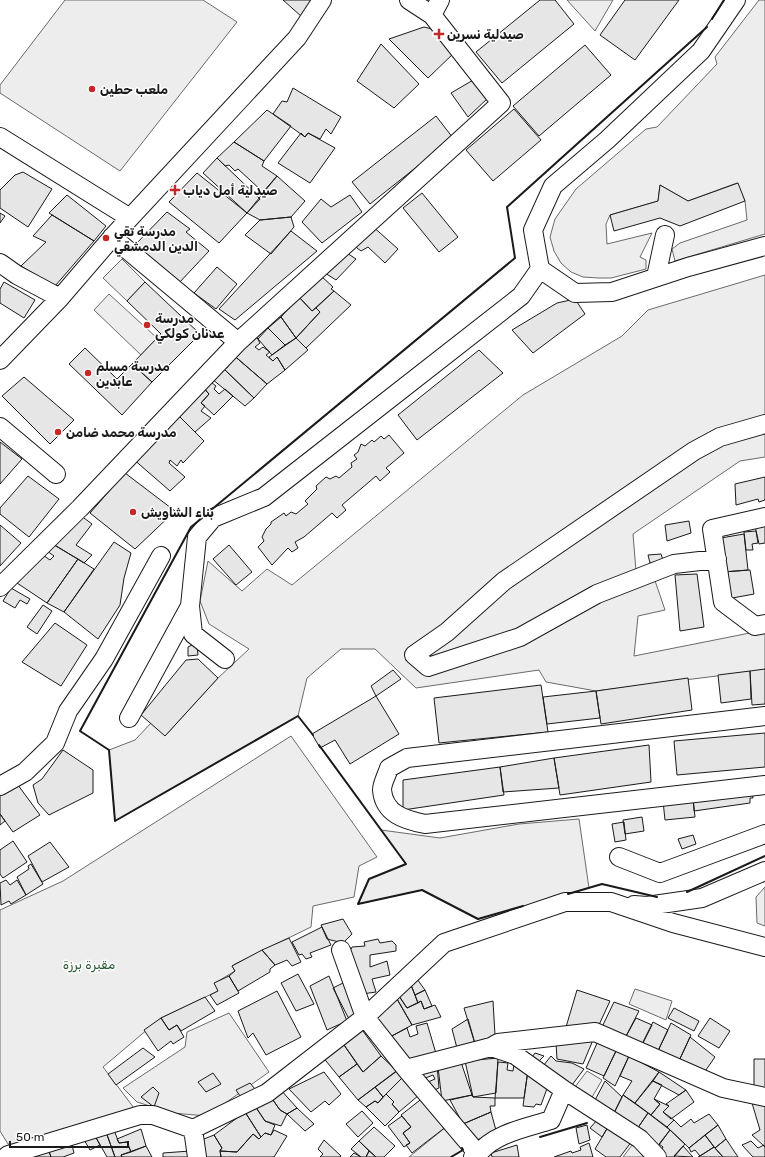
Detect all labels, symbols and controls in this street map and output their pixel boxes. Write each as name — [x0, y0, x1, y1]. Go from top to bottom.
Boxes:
place label: صيدلية نسرين — [447, 27, 524, 42]
marker: صيدلية نسرين — [434, 29, 444, 39]
place label: ملعب حطين — [100, 82, 168, 97]
marker: ملعب حطين — [87, 84, 97, 94]
place label: صيدلية أمل دياب — [183, 183, 278, 198]
marker: صيدلية أمل دياب — [170, 185, 180, 195]
place label: مدرسة تقي الدين الدمشقي — [114, 224, 198, 257]
marker: مدرسة تقي الدين الدمشقي — [101, 233, 111, 243]
place label: مدرسة عدنان كولكي — [155, 311, 225, 344]
marker: مدرسة عدنان كولكي — [142, 320, 152, 330]
place label: مدرسة مسلم عابدين — [96, 359, 170, 389]
marker: مدرسة مسلم عابدين — [83, 368, 93, 378]
place label: مدرسة محمد ضامن — [66, 425, 177, 440]
marker: مدرسة محمد ضامن — [53, 427, 63, 437]
place label: بناء الشاويش — [141, 505, 214, 520]
marker: بناء الشاويش — [128, 507, 138, 517]
park label: مقبرة برزة — [63, 957, 115, 973]
scale bar — [10, 1123, 128, 1149]
text: 50 m — [16, 1130, 44, 1144]

